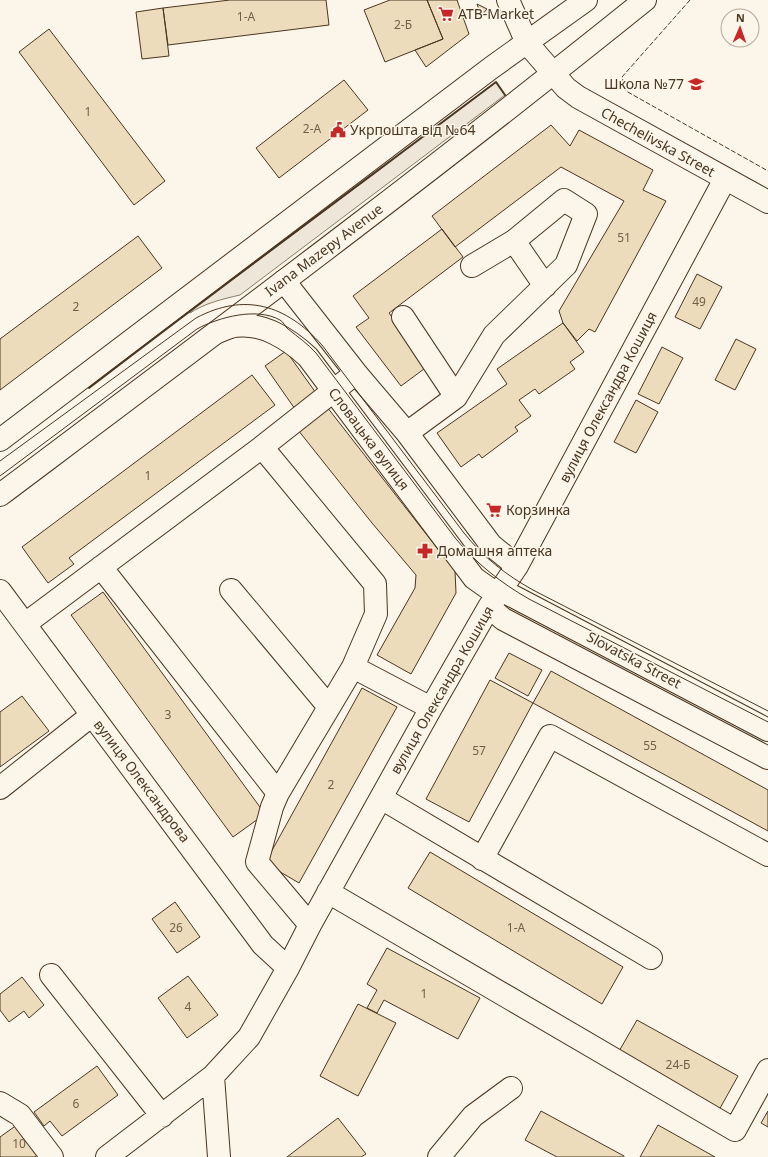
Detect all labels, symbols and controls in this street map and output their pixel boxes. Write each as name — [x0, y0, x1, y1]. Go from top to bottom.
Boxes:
place label: ATB-Market — [458, 4, 534, 23]
supermarket icon: ATB-Market — [437, 5, 455, 23]
house number: 1-А — [237, 8, 256, 25]
north arrow — [720, 8, 760, 48]
text: N — [736, 10, 745, 25]
house number: 2-Б — [394, 16, 412, 33]
place label: Школа №77 — [604, 74, 684, 93]
school or university icon: Школа №77 — [687, 75, 705, 93]
street label: Chechelivska Street — [598, 102, 719, 181]
house number: 1 — [85, 103, 91, 120]
house number: 2-А — [303, 120, 322, 137]
place label: Укрпошта від №64 — [350, 120, 476, 139]
public building icon: Укрпошта від №64 — [329, 121, 347, 139]
street label: Ivana Mazepy Avenue — [261, 199, 387, 300]
house number: 51 — [617, 229, 631, 246]
house number: 49 — [692, 293, 706, 310]
house number: 2 — [73, 298, 80, 315]
street label: вулиця Олександра Кошиця — [554, 308, 661, 486]
street label: Словацька вулиця — [325, 384, 414, 494]
house number: 1 — [145, 467, 151, 484]
place label: Корзинка — [506, 500, 570, 519]
supermarket icon: Корзинка — [485, 501, 503, 519]
place label: Домашня аптека — [437, 541, 552, 560]
pharmacy icon: Домашня аптека — [416, 542, 434, 560]
street label: вулиця Олександра Кошиця — [386, 602, 498, 777]
street label: Slovatska Street — [584, 627, 685, 692]
house number: 3 — [165, 706, 172, 723]
street label: вулиця Олександрова — [90, 715, 195, 846]
house number: 55 — [643, 737, 657, 754]
house number: 57 — [472, 742, 486, 759]
house number: 2 — [328, 776, 335, 793]
house number: 26 — [169, 919, 183, 936]
house number: 1-А — [507, 919, 526, 936]
house number: 1 — [421, 985, 427, 1002]
house number: 4 — [185, 998, 192, 1015]
house number: 24-Б — [666, 1056, 690, 1073]
house number: 6 — [73, 1095, 80, 1112]
house number: 10 — [12, 1135, 26, 1152]

